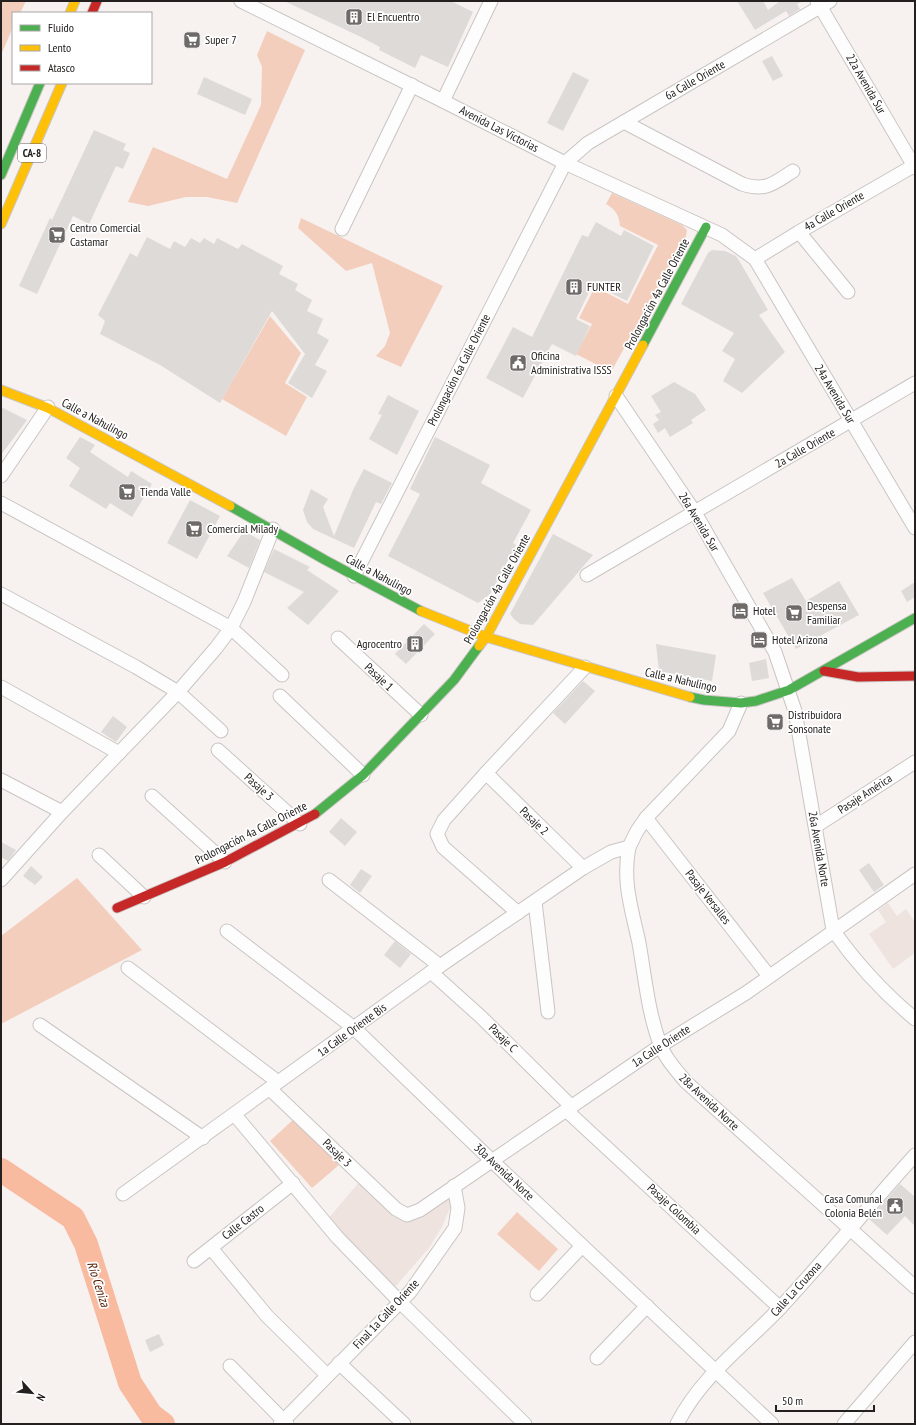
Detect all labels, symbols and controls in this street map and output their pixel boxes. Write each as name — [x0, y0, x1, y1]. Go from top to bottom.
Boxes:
building icon: El Encuentro — [344, 7, 364, 27]
place label: El Encuentro — [367, 9, 419, 24]
legend — [12, 12, 152, 84]
text: Fluido — [48, 20, 74, 35]
supermarket icon: Super 7 — [182, 30, 202, 50]
place label: Super 7 — [205, 32, 237, 47]
text: Lento — [48, 40, 71, 55]
street label: 22a Avenida Sur — [843, 51, 890, 117]
street label: 6a Calle Oriente — [662, 56, 727, 103]
text: Atasco — [48, 60, 75, 75]
street label: Avenida Las Victorias — [457, 102, 541, 155]
road number: CA-8 — [18, 144, 46, 162]
street label: 4a Calle Oriente — [801, 187, 866, 234]
place label: Centro Comercial Castamar — [70, 220, 141, 249]
supermarket icon: Centro Comercial Castamar — [47, 225, 67, 245]
street label: Prolongación 4a Calle Oriente — [621, 236, 692, 352]
building icon: FUNTER — [564, 277, 584, 297]
place label: FUNTER — [587, 279, 621, 294]
street label: Prolongación 6a Calle Oriente — [424, 311, 493, 428]
place label: Oficina Administrativa ISSS — [531, 348, 612, 377]
public building icon: Oficina Administrativa ISSS — [508, 353, 528, 373]
street label: 24a Avenida Sur — [812, 361, 859, 427]
street label: Calle a Nahulingo — [59, 395, 131, 442]
street label: 2a Calle Oriente — [772, 424, 837, 471]
supermarket icon: Tienda Valle — [117, 482, 137, 502]
place label: Tienda Valle — [140, 484, 191, 499]
street label: 26a Avenida Sur — [676, 489, 723, 555]
supermarket icon: Comercial Milady — [184, 519, 204, 539]
place label: Comercial Milady — [207, 521, 278, 536]
street label: Prolongación 4a Calle Oriente — [460, 531, 533, 646]
street label: Calle a Nahulingo — [343, 551, 415, 598]
place label: Despensa Familiar — [807, 598, 847, 627]
hotel icon: Hotel — [730, 601, 750, 621]
place label: Hotel — [753, 603, 776, 618]
supermarket icon: Despensa Familiar — [784, 603, 804, 623]
hotel icon: Hotel Arizona — [749, 630, 769, 650]
place label: Hotel Arizona — [772, 632, 828, 647]
building icon: Agrocentro — [405, 634, 425, 654]
place label: Agrocentro — [357, 636, 402, 651]
street label: Pasaje 1 — [362, 659, 397, 694]
street label: Calle a Nahulingo — [644, 664, 719, 695]
place label: Distribuidora Sonsonate — [788, 707, 842, 736]
supermarket icon: Distribuidora Sonsonate — [765, 712, 785, 732]
street label: Pasaje 3 — [242, 770, 277, 804]
street label: Pasaje América — [835, 770, 895, 817]
street label: Prolongación 4a Calle Oriente — [192, 798, 309, 867]
street label: Pasaje 2 — [517, 803, 552, 838]
street label: 26a Avenida Norte — [805, 810, 834, 888]
street label: Pasaje Versalles — [682, 866, 734, 927]
street label: 1a Calle Oriente Bis — [314, 1000, 389, 1060]
street label: Pasaje C — [486, 1020, 521, 1055]
street label: 1a Calle Oriente — [629, 1021, 693, 1070]
street label: 28a Avenida Norte — [676, 1070, 742, 1133]
street label: Pasaje 3 — [320, 1135, 355, 1170]
street label: 30a Avenida Norte — [471, 1140, 537, 1203]
street label: Pasaje Colombia — [645, 1180, 704, 1237]
place label: Casa Comunal Colonia Belén — [824, 1191, 882, 1220]
public building icon: Casa Comunal Colonia Belén — [885, 1196, 905, 1216]
street label: Calle Castro — [219, 1201, 267, 1243]
street label: Calle La Cruzona — [767, 1258, 824, 1319]
water label: Río Ceniza — [83, 1259, 114, 1310]
street label: Final 1a Calle Oriente — [350, 1276, 422, 1352]
north arrow — [12, 1373, 52, 1413]
scale bar — [776, 1387, 874, 1413]
text: N — [33, 1392, 48, 1403]
text: 50 m — [782, 1393, 803, 1408]

